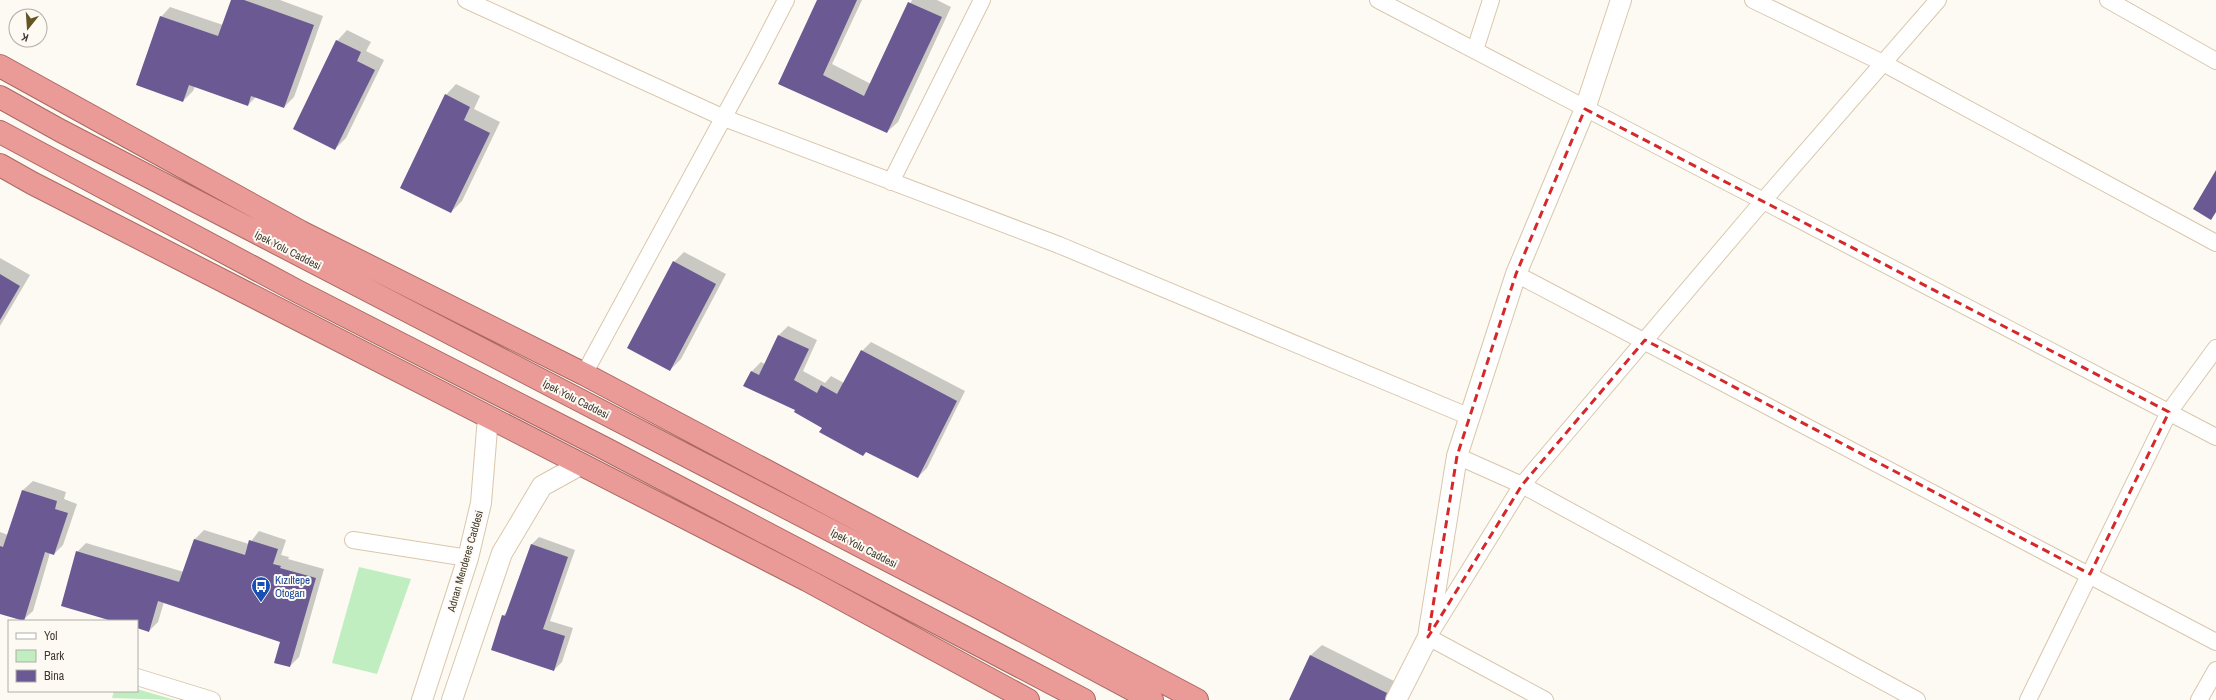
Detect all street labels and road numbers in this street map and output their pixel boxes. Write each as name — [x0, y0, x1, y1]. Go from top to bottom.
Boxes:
street label: İpek Yolu Caddesi — [252, 227, 324, 273]
street label: İpek Yolu Caddesi — [540, 376, 612, 422]
street label: Adnan Menderes Caddesi — [444, 509, 486, 614]
street label: İpek Yolu Caddesi — [828, 525, 900, 571]

